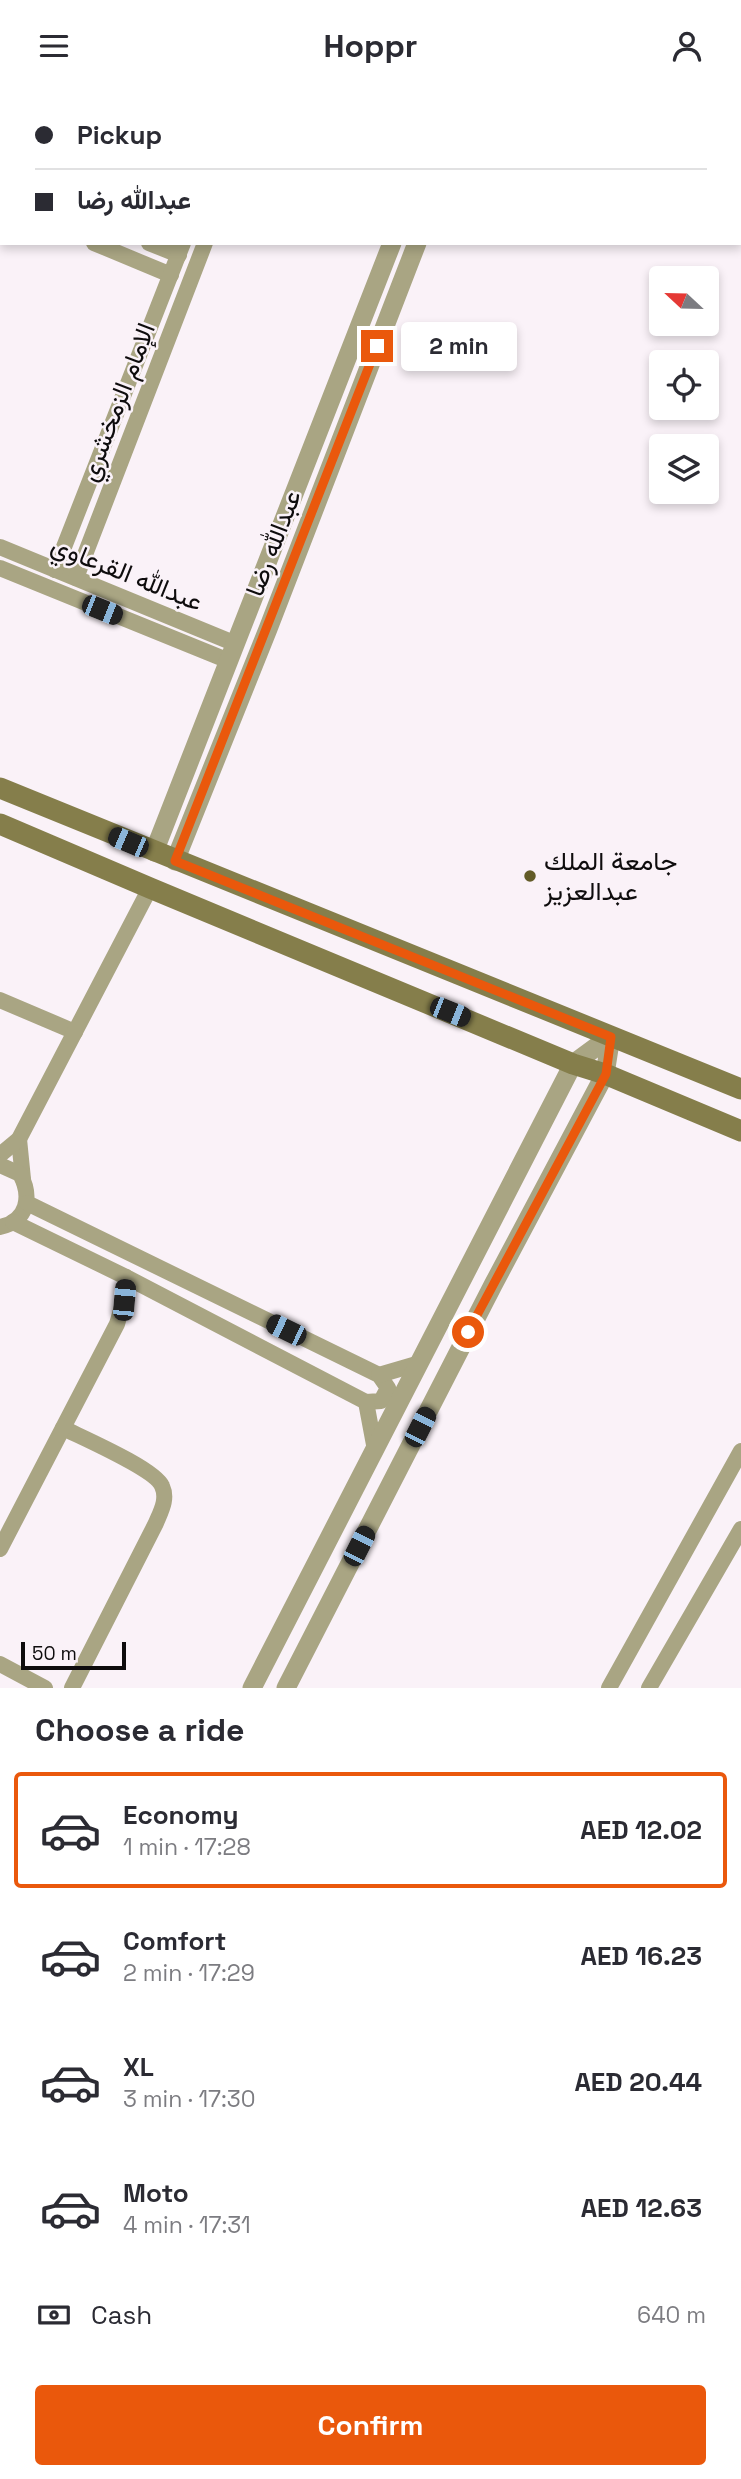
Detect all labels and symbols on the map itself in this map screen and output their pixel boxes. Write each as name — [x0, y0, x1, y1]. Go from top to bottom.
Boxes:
north arrow — [649, 266, 719, 336]
street label: الإمام الزمخشري — [71, 318, 167, 488]
callout: 2 min — [402, 321, 517, 371]
route end — [361, 330, 393, 362]
street label: عبدالله رضا — [237, 485, 309, 601]
street label: عبدالله القرعاوي — [45, 527, 208, 623]
car — [79, 592, 126, 628]
car — [105, 824, 152, 860]
place label: جامعة الملك عبدالعزيز — [543, 844, 677, 908]
marker: جامعة الملك عبدالعزيز — [522, 868, 538, 884]
car — [427, 994, 474, 1030]
car — [112, 1278, 137, 1322]
car — [263, 1311, 310, 1349]
route start — [452, 1316, 484, 1348]
car — [402, 1404, 439, 1450]
car — [341, 1523, 378, 1569]
scale bar — [21, 1639, 126, 1671]

